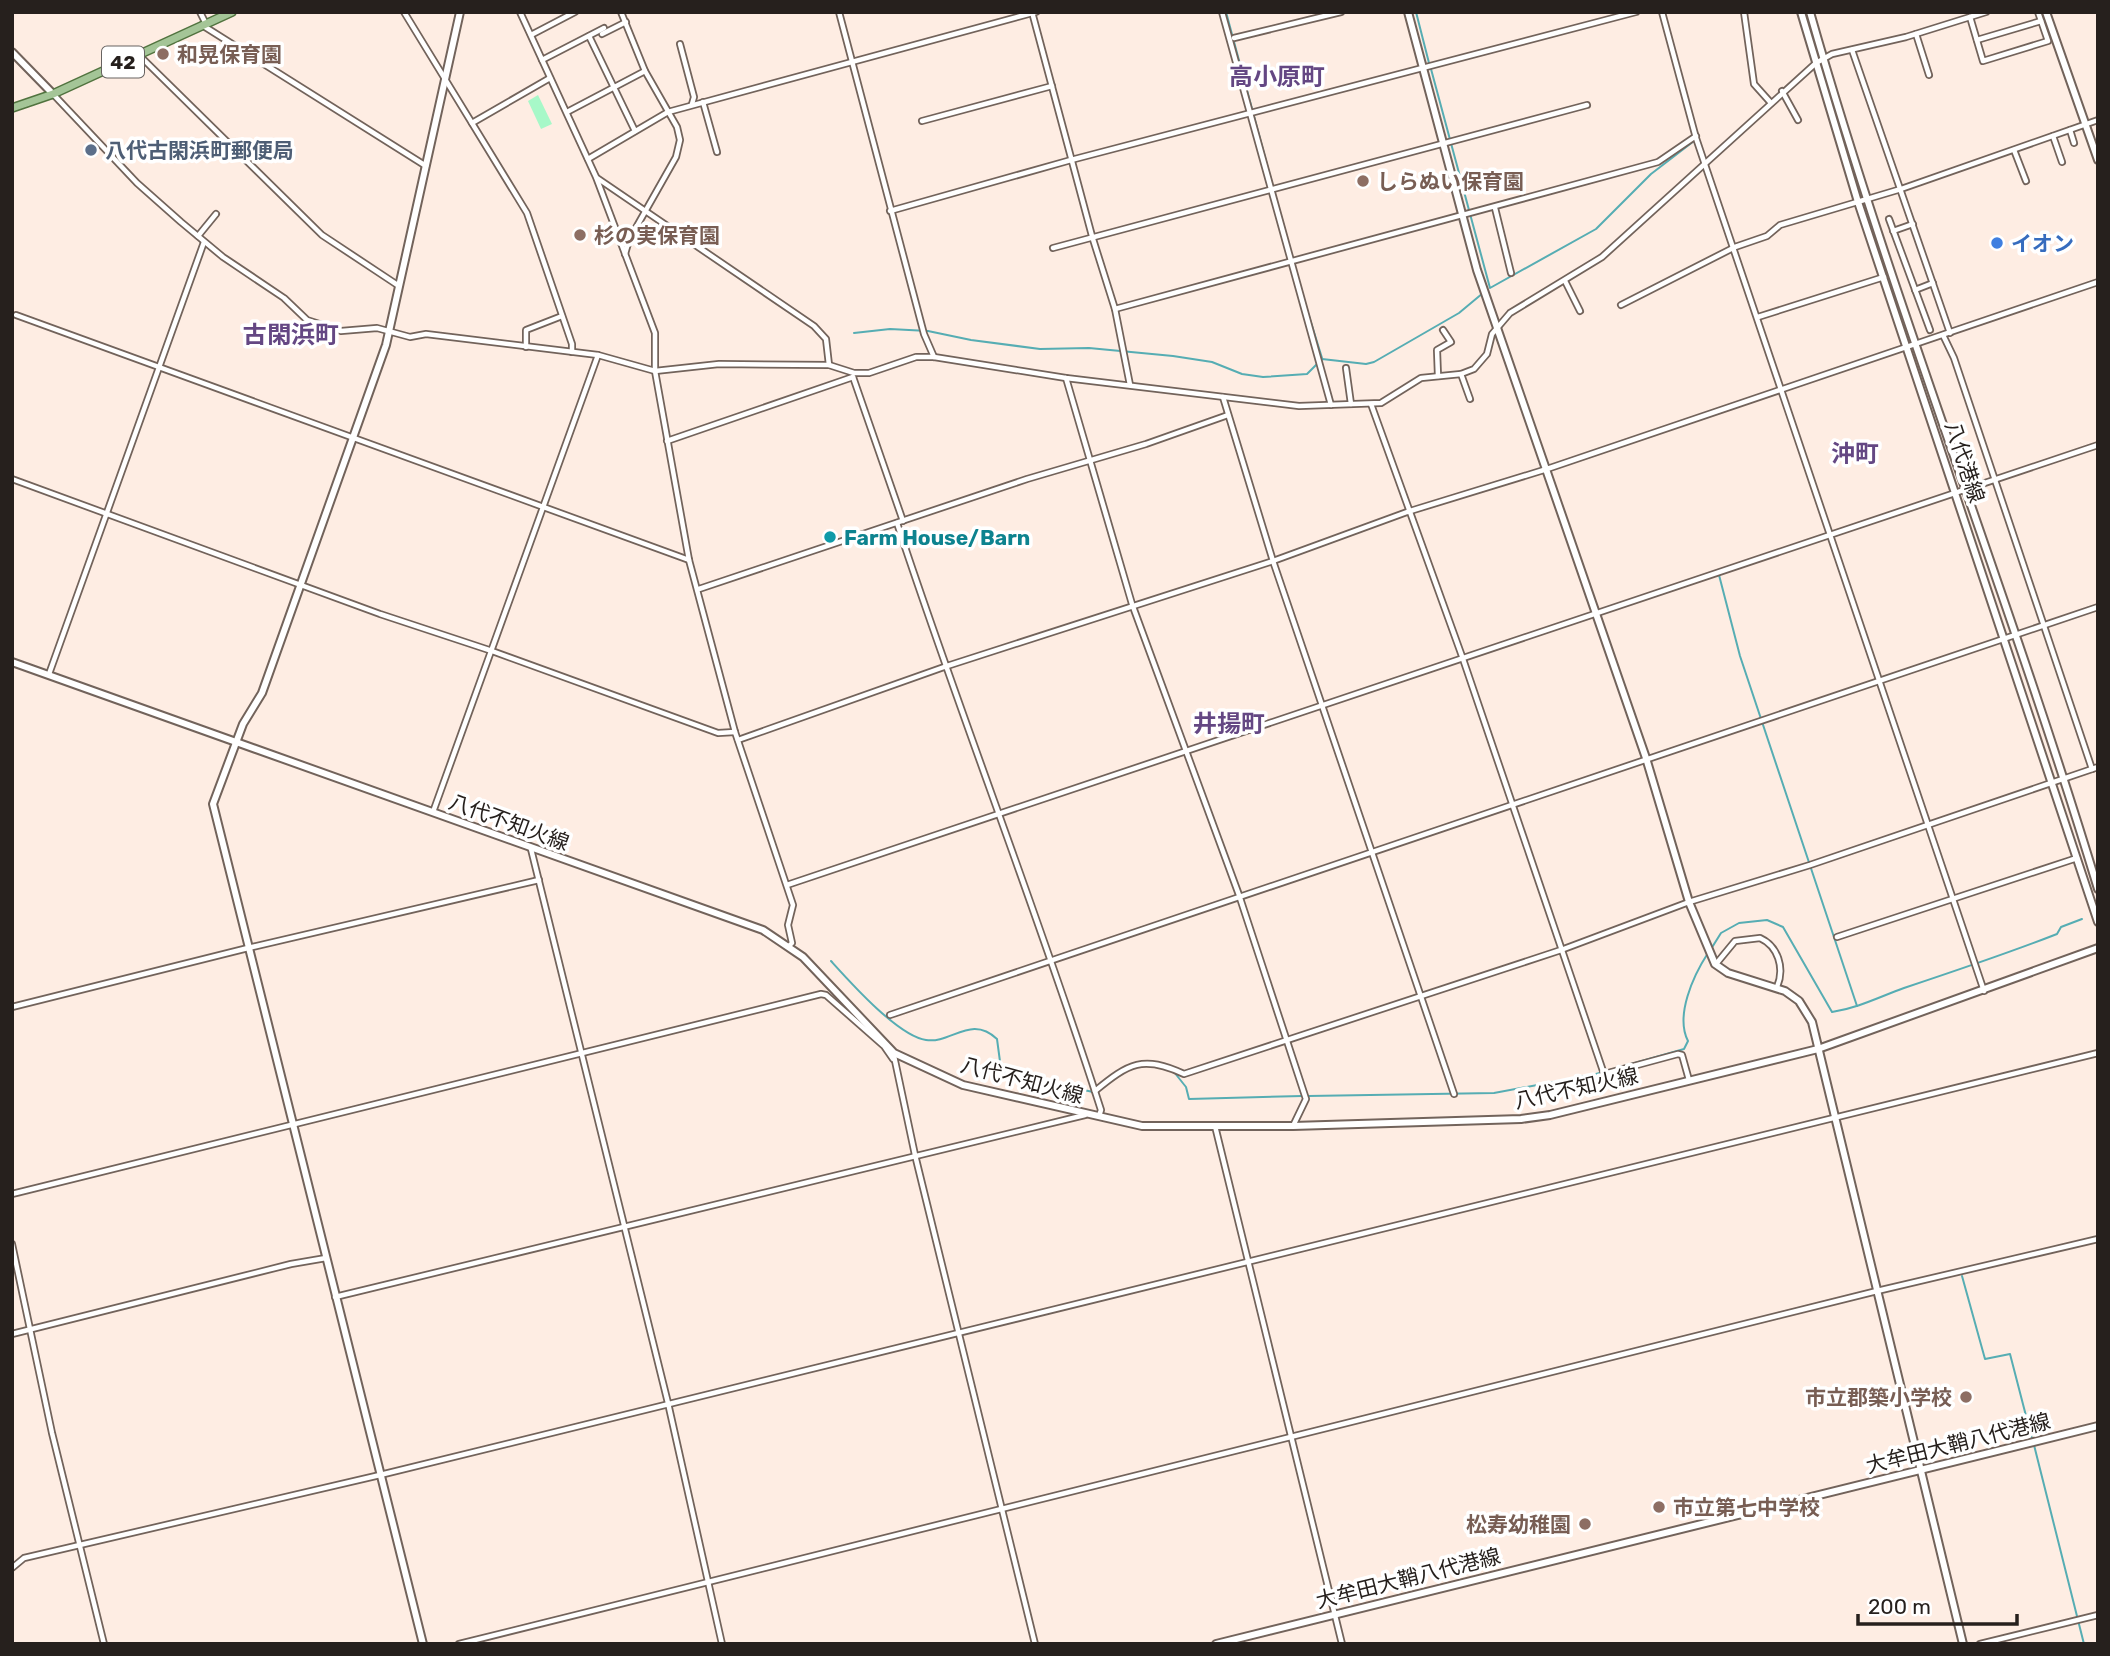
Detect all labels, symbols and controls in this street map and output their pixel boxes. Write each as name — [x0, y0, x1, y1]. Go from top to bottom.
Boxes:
place label: 和晃保育園 — [177, 42, 282, 67]
road number: 42 — [102, 46, 144, 78]
marker: 和晃保育園 — [155, 46, 171, 62]
district label: 高小原町 — [1229, 63, 1325, 91]
place label: 八代古閑浜町郵便局 — [105, 138, 294, 163]
marker: 八代古閑浜町郵便局 — [83, 142, 99, 158]
place label: しらぬい保育園 — [1377, 169, 1524, 194]
marker: しらぬい保育園 — [1355, 173, 1371, 189]
place label: 杉の実保育園 — [594, 223, 720, 248]
marker: 杉の実保育園 — [572, 227, 588, 243]
place label: イオン — [2011, 231, 2074, 256]
marker: イオン — [1989, 235, 2005, 251]
district label: 古閑浜町 — [243, 321, 339, 349]
street label: 八代港線 — [1940, 418, 1990, 506]
district label: 沖町 — [1831, 440, 1879, 468]
place label: Farm House/Barn — [844, 525, 1030, 550]
marker: Farm House/Barn — [822, 529, 838, 545]
district label: 井揚町 — [1193, 710, 1265, 738]
street label: 八代不知火線 — [446, 789, 572, 855]
street label: 八代不知火線 — [958, 1052, 1086, 1108]
street label: 八代不知火線 — [1512, 1063, 1640, 1113]
place label: 市立郡築小学校 — [1805, 1385, 1952, 1410]
marker: 市立郡築小学校 — [1958, 1389, 1974, 1405]
street label: 大牟田大鞘八代港線 — [1863, 1408, 2053, 1478]
place label: 市立第七中学校 — [1673, 1495, 1820, 1520]
marker: 市立第七中学校 — [1651, 1499, 1667, 1515]
place label: 松寿幼稚園 — [1466, 1512, 1571, 1537]
marker: 松寿幼稚園 — [1577, 1516, 1593, 1532]
street label: 大牟田大鞘八代港線 — [1313, 1543, 1503, 1613]
scale bar — [1858, 1582, 2017, 1626]
text: 200 m — [1868, 1594, 1931, 1619]

